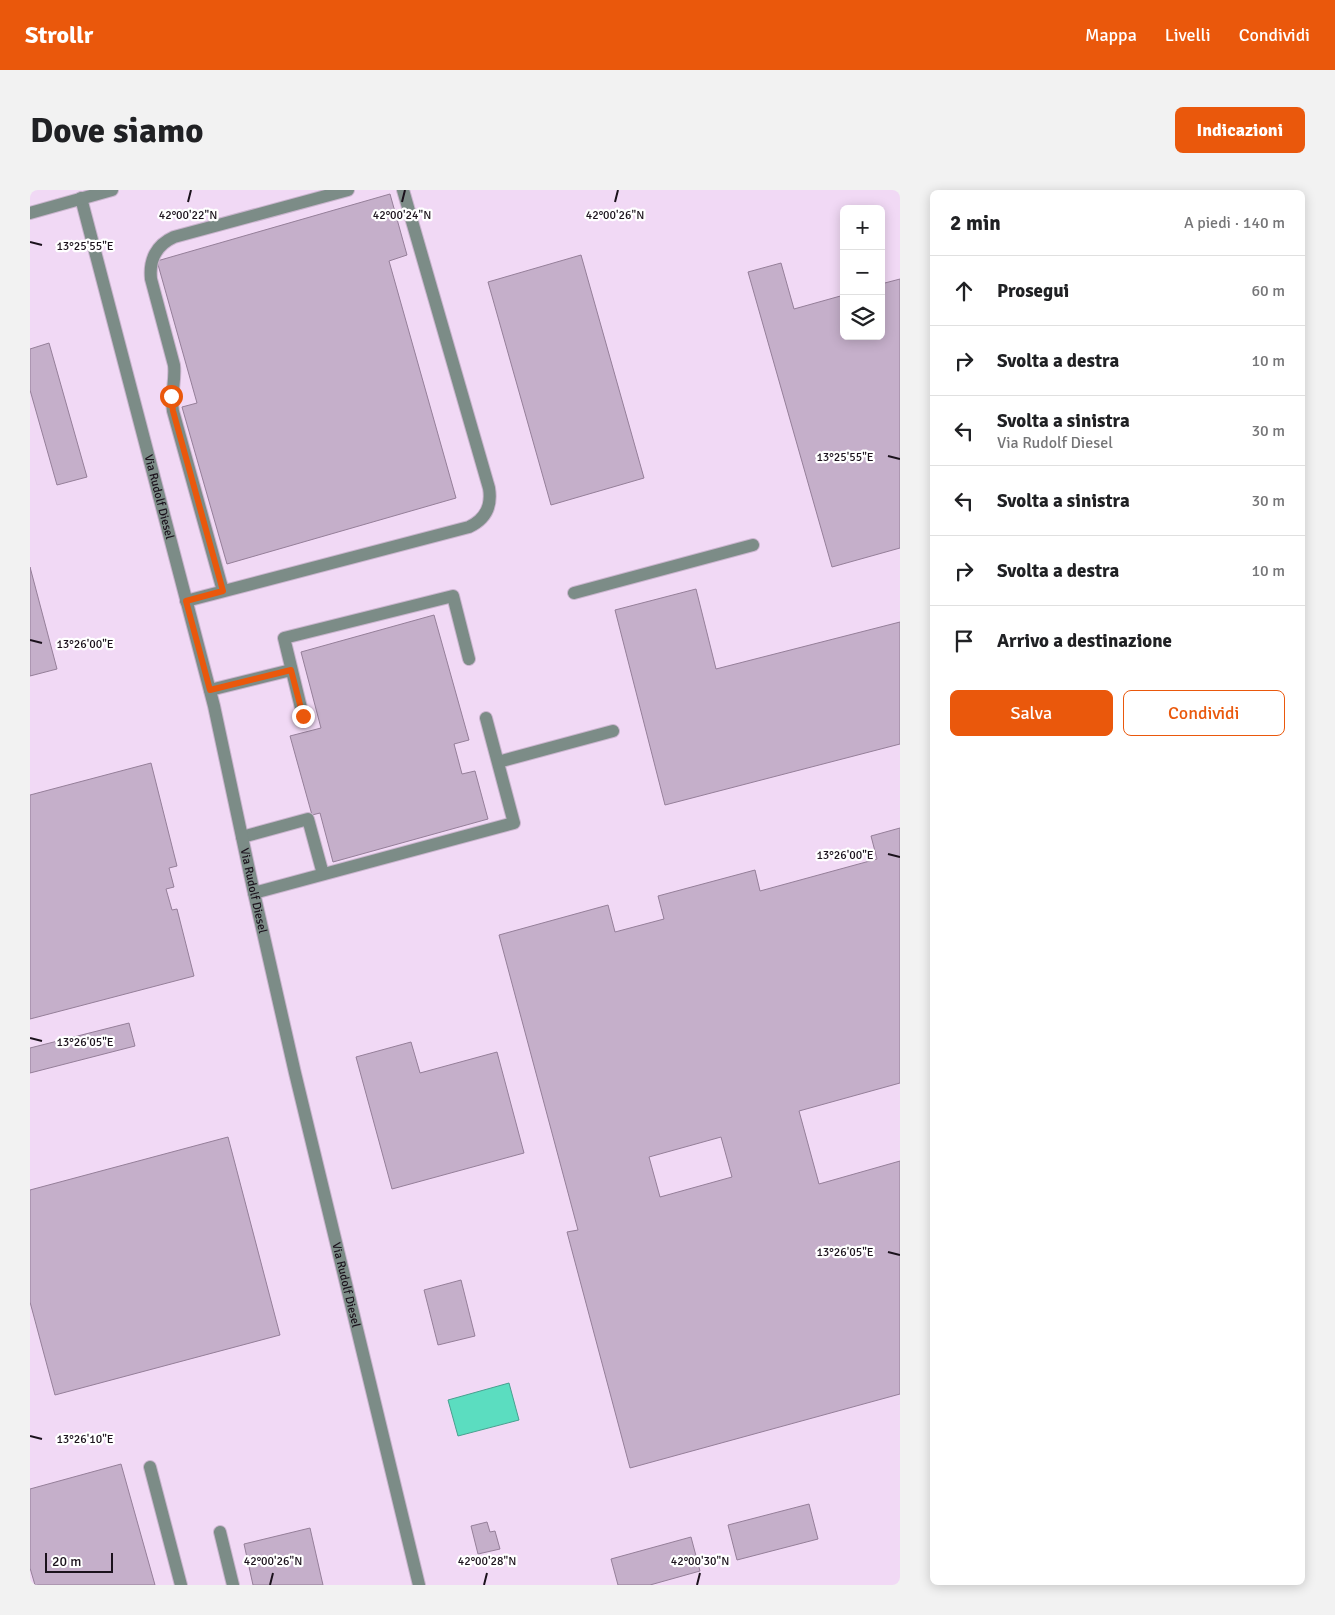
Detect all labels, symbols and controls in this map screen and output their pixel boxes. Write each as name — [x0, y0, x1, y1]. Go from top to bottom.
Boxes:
text: Strollr — [25, 20, 93, 50]
text: Mappa — [1085, 24, 1137, 46]
text: Livelli — [1165, 24, 1211, 46]
text: Condividi — [1239, 24, 1310, 46]
button: Indicazioni — [1175, 107, 1305, 153]
text: Dove siamo — [30, 109, 204, 152]
map controls — [840, 205, 885, 340]
button: + — [840, 205, 885, 250]
text: 42°00'22"N — [159, 208, 217, 223]
text: 42°00'24"N — [373, 208, 431, 223]
text: 42°00'26"N — [586, 208, 644, 223]
text: 2 min — [950, 210, 1001, 236]
text: A piedi · 140 m — [1184, 213, 1285, 233]
text: 13°25'55"E — [56, 239, 114, 254]
button: − — [840, 250, 885, 295]
icon: ahead — [950, 277, 978, 305]
text: Prosegui — [997, 279, 1069, 303]
text: 60 m — [1251, 281, 1285, 301]
button: layers — [840, 295, 885, 340]
icon: right — [950, 347, 978, 375]
text: Svolta a destra — [997, 349, 1119, 373]
text: 10 m — [1251, 351, 1285, 371]
route start — [160, 385, 183, 408]
text: Svolta a sinistra — [997, 409, 1130, 433]
icon: left — [950, 417, 978, 445]
text: 30 m — [1251, 421, 1285, 441]
text: Via Rudolf Diesel — [997, 433, 1113, 453]
text: 13°25'55"E — [816, 450, 874, 465]
street label: Via Rudolf Diesel — [141, 453, 178, 541]
icon: left — [950, 487, 978, 515]
text: Svolta a sinistra — [997, 489, 1130, 513]
text: 30 m — [1251, 491, 1285, 511]
icon: right — [950, 557, 978, 585]
text: Svolta a destra — [997, 559, 1119, 583]
text: 10 m — [1251, 561, 1285, 581]
icon: arrive — [950, 627, 978, 655]
text: Arrivo a destinazione — [997, 629, 1172, 653]
text: 13°26'00"E — [56, 637, 114, 652]
button: Salva — [950, 690, 1113, 736]
button: Condividi — [1123, 690, 1285, 736]
route end — [292, 705, 315, 728]
street label: Via Rudolf Diesel — [237, 847, 271, 935]
text: 13°26'00"E — [816, 848, 874, 863]
text: 13°26'05"E — [56, 1035, 114, 1050]
street label: Via Rudolf Diesel — [329, 1241, 364, 1329]
text: 13°26'05"E — [816, 1245, 874, 1260]
text: 13°26'10"E — [56, 1432, 114, 1447]
scale bar — [45, 1550, 112, 1573]
text: 20 m — [52, 1553, 81, 1570]
text: 42°00'26"N — [244, 1554, 302, 1569]
text: 42°00'28"N — [458, 1554, 516, 1569]
text: 42°00'30"N — [671, 1554, 729, 1569]

